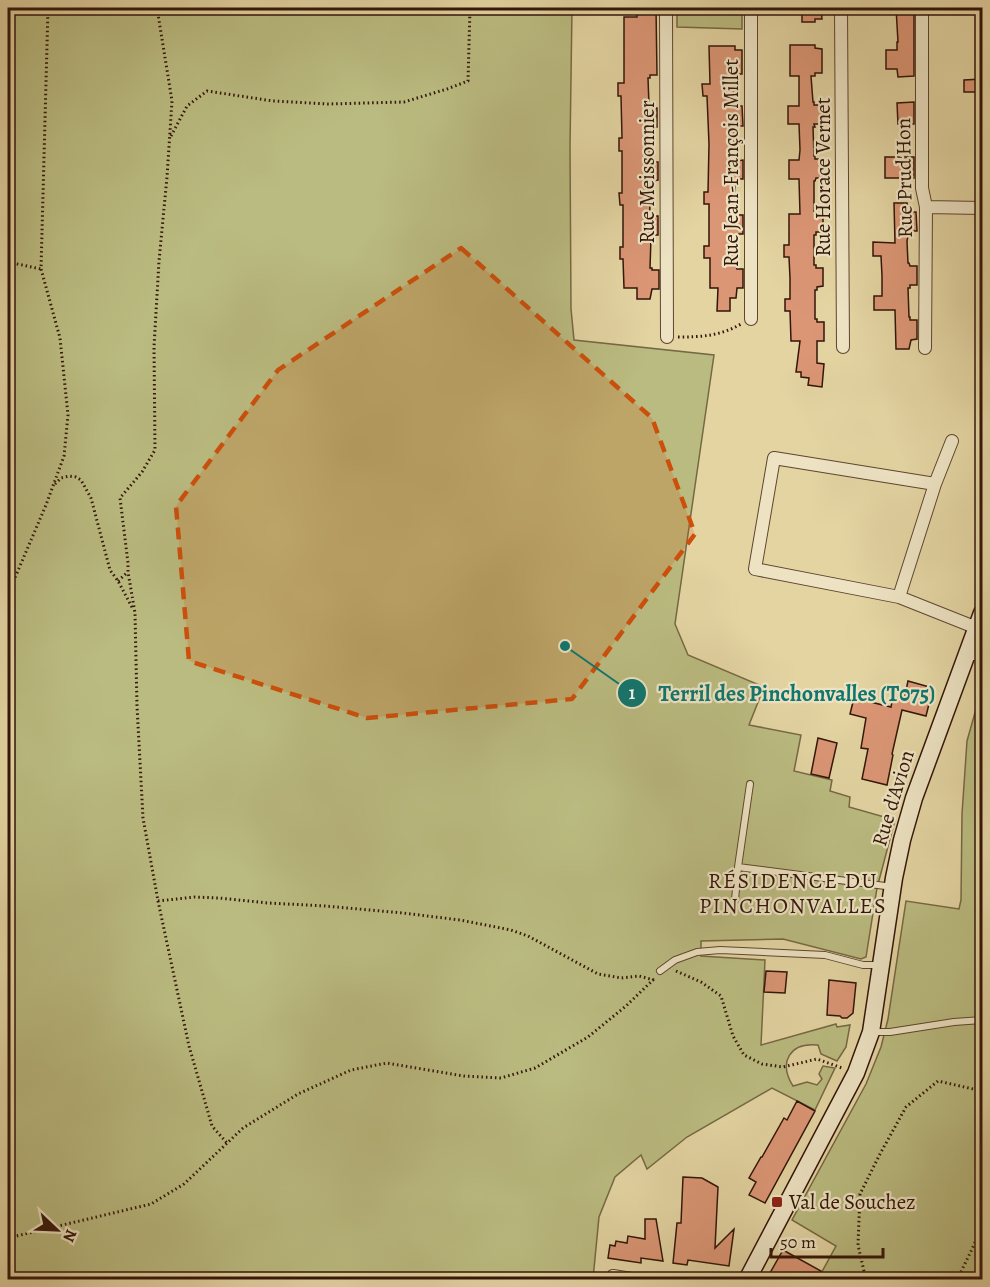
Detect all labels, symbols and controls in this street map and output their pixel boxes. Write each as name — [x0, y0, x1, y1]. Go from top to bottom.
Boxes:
street label: Rue Jean-François Millet — [717, 59, 745, 267]
street label: Rue Horace Vernet — [809, 97, 837, 257]
street label: Rue Meissonnier — [633, 100, 661, 244]
street label: Rue Prud'Hon — [889, 118, 919, 238]
callout: Terril des Pinchonvalles (T075) — [617, 673, 948, 713]
text: Terril des Pinchonvalles (T075) — [659, 679, 935, 709]
text: 1 — [629, 681, 636, 705]
street label: Rue d'Avion — [865, 747, 921, 849]
district label: RÉSIDENCE DU PINCHONVALLES — [699, 866, 887, 921]
place label: Val de Souchez — [788, 1188, 916, 1216]
marker: Val de Souchez — [770, 1195, 784, 1209]
north arrow — [27, 1200, 87, 1260]
scale bar — [771, 1221, 884, 1259]
text: N — [57, 1226, 82, 1245]
text: 50 m — [780, 1230, 816, 1254]

